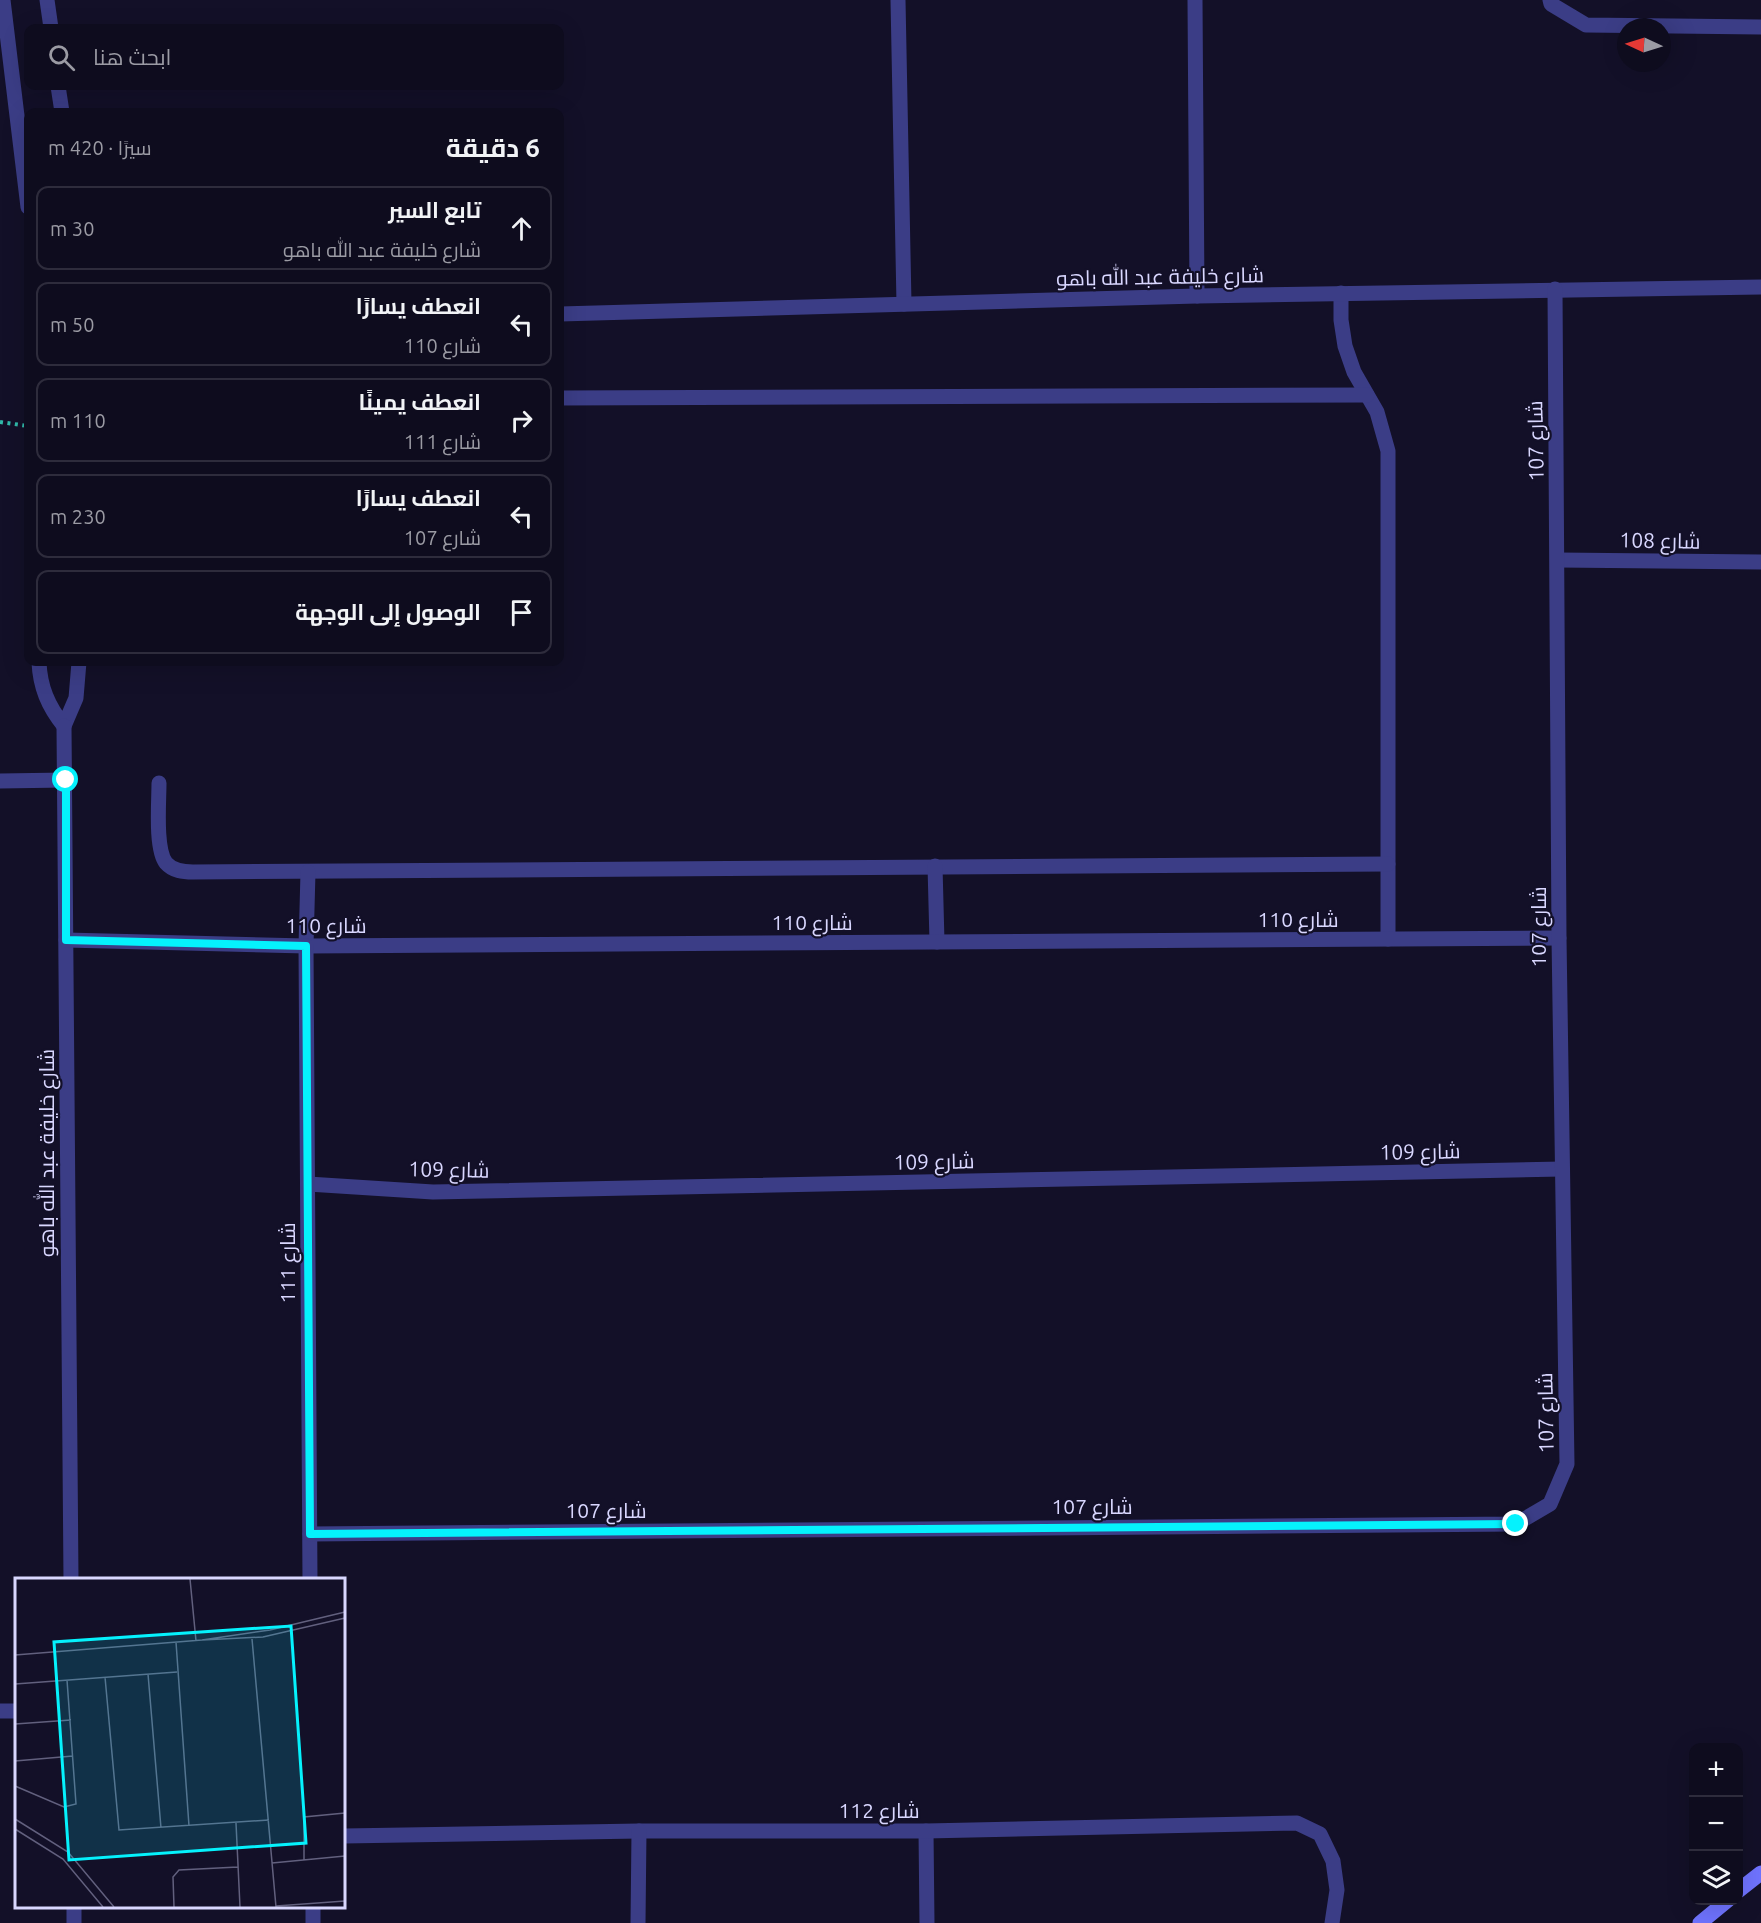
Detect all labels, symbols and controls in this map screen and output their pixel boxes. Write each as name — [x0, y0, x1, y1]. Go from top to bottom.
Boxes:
north arrow — [1617, 18, 1671, 72]
search box — [24, 24, 564, 90]
icon: search — [45, 41, 78, 74]
text: ابحث هنا — [93, 44, 172, 69]
text: 6 دقيقة — [446, 133, 540, 162]
text: سيرًا · 420 m — [48, 136, 152, 159]
text: تابع السير — [388, 197, 481, 222]
icon: ahead — [505, 212, 538, 245]
text: 30 m — [50, 217, 94, 240]
text: شارع خليفة عبد الله باهو — [283, 238, 481, 261]
street label: شارع خليفة عبد الله باهو — [1056, 261, 1264, 293]
text: انعطف يسارًا — [356, 293, 481, 318]
icon: left — [505, 308, 538, 341]
text: 50 m — [50, 313, 94, 336]
text: شارع 110 — [404, 334, 481, 357]
text: انعطف يمينًا — [359, 389, 481, 414]
street label: شارع 107 — [1522, 400, 1551, 482]
icon: right — [505, 404, 538, 437]
text: 110 m — [50, 409, 106, 432]
text: شارع 111 — [404, 430, 481, 453]
text: انعطف يسارًا — [356, 485, 481, 510]
icon: left — [505, 500, 538, 533]
text: 230 m — [50, 505, 106, 528]
text: شارع 107 — [404, 526, 481, 549]
street label: شارع 108 — [1619, 527, 1701, 556]
icon: arrive — [505, 596, 538, 629]
text: الوصول إلى الوجهة — [295, 599, 481, 624]
route start — [52, 766, 78, 792]
street label: شارع 107 — [1526, 886, 1553, 968]
street label: شارع 110 — [1257, 907, 1339, 934]
street label: شارع 110 — [771, 910, 853, 937]
street label: شارع 110 — [285, 913, 367, 940]
street label: شارع خليفة عبد الله باهو — [33, 1049, 61, 1257]
street label: شارع 109 — [1379, 1138, 1461, 1167]
street label: شارع 109 — [893, 1148, 975, 1177]
street label: شارع 109 — [408, 1156, 490, 1185]
street label: شارع 111 — [275, 1222, 302, 1304]
street label: شارع 107 — [1532, 1372, 1561, 1454]
street label: شارع 107 — [1051, 1494, 1133, 1521]
street label: شارع 107 — [565, 1498, 647, 1525]
route end — [1502, 1510, 1528, 1536]
inset map — [15, 1578, 345, 1908]
map controls — [1689, 1743, 1743, 1905]
button: + — [1689, 1743, 1743, 1797]
button: − — [1689, 1797, 1743, 1851]
street label: شارع 112 — [838, 1798, 920, 1825]
button: layers — [1689, 1851, 1743, 1905]

